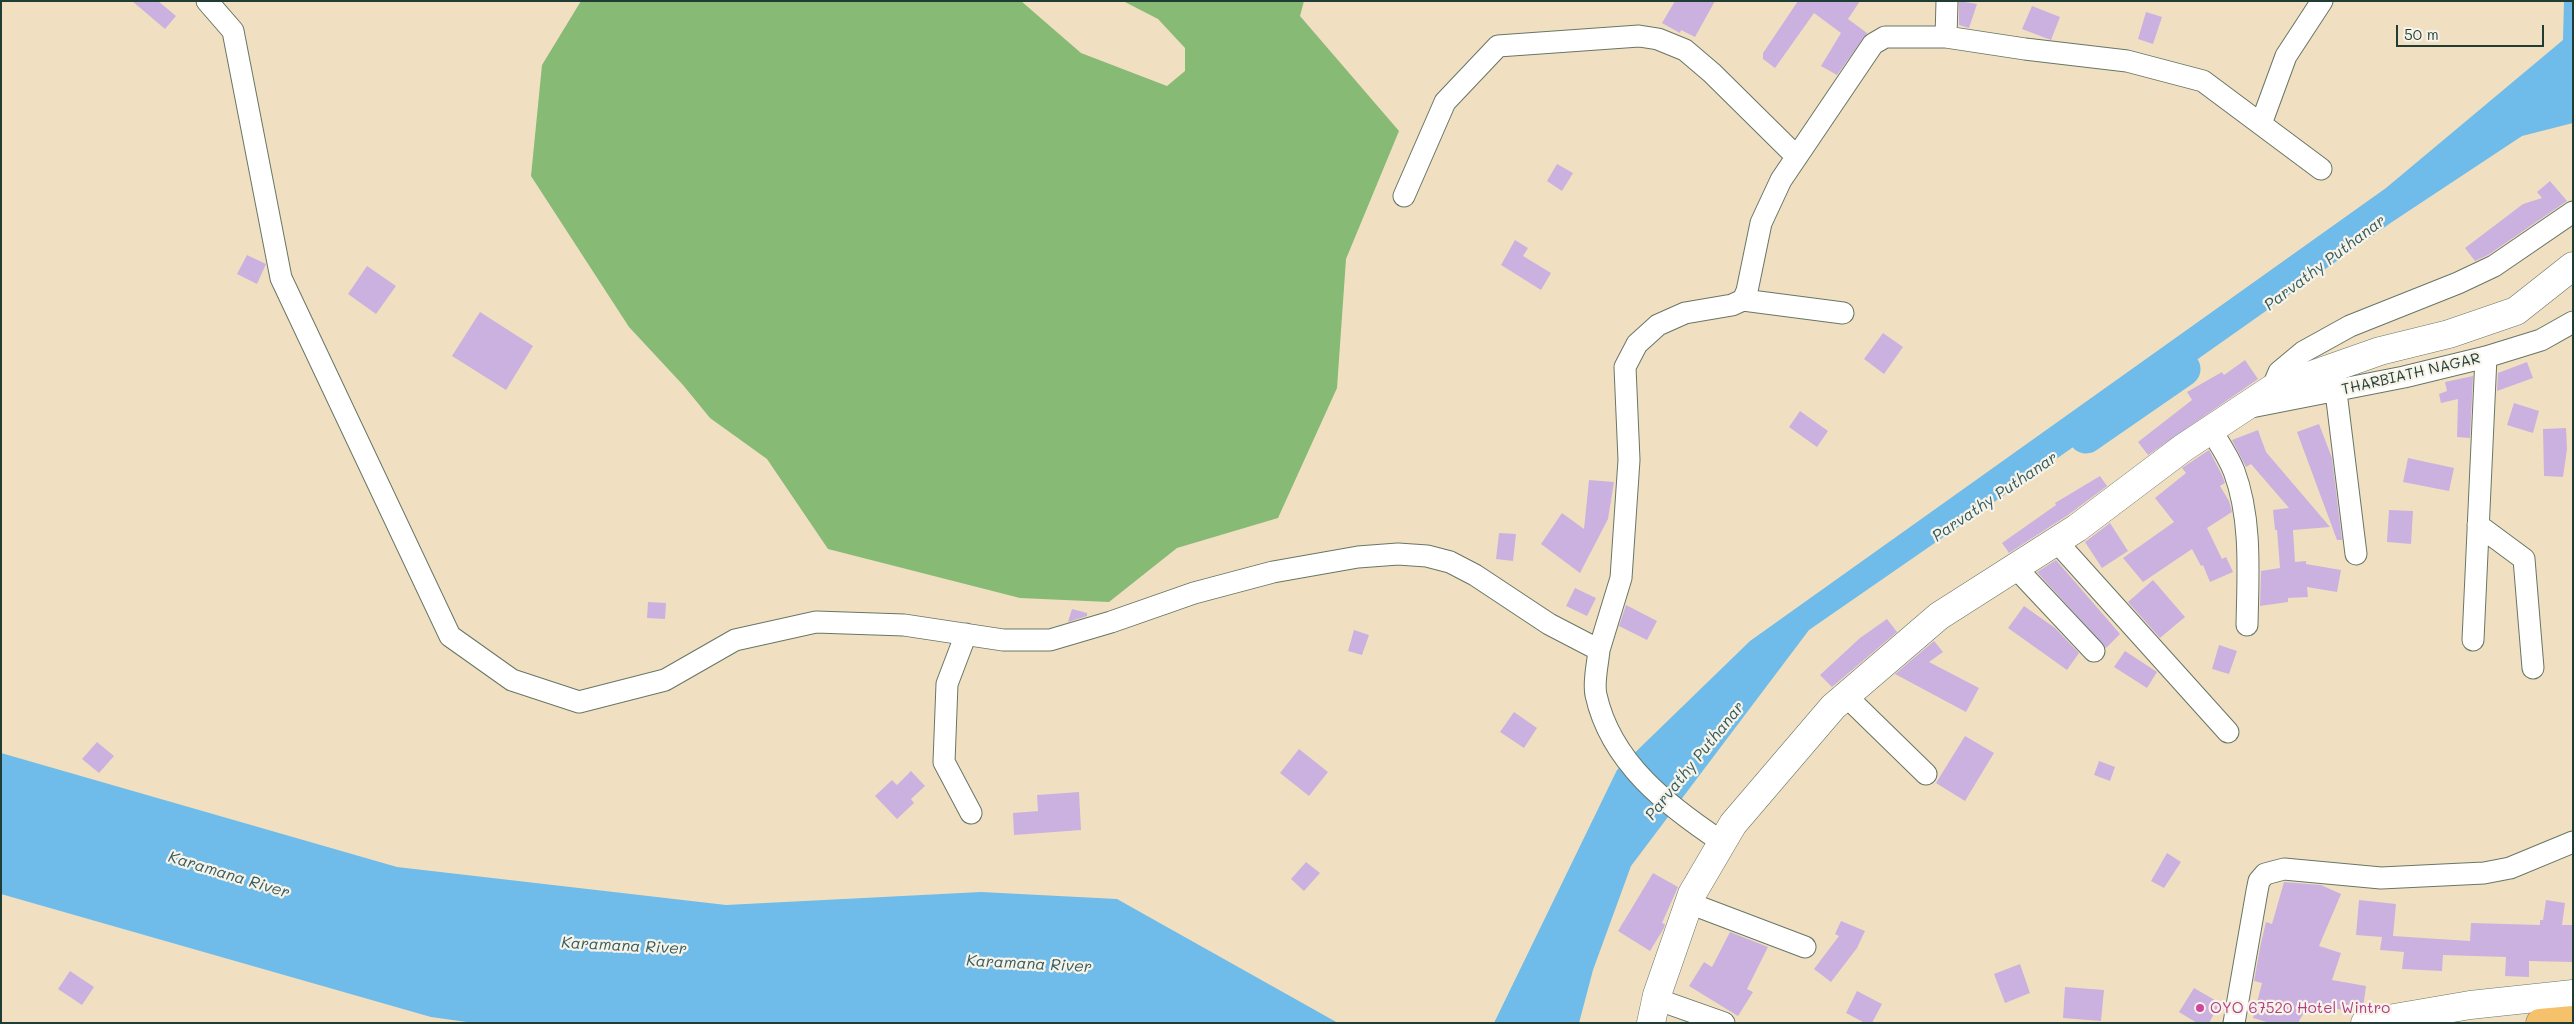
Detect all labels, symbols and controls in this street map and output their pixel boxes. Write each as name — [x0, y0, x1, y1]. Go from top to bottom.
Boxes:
scale bar — [2399, 15, 2546, 47]
text: 50 m — [2404, 24, 2439, 44]
water label: Parvathy Puthanar — [2260, 211, 2390, 315]
street label: THARBIATH NAGAR — [2340, 349, 2482, 399]
water label: Parvathy Puthanar — [1929, 448, 2061, 546]
water label: Parvathy Puthanar — [1641, 698, 1749, 824]
water label: Karamana River — [166, 847, 292, 903]
water label: Karamana River — [561, 933, 687, 959]
water label: Karamana River — [966, 951, 1092, 977]
place label: OYO 67520 Hotel Wintro — [2210, 999, 2390, 1017]
marker: OYO 67520 Hotel Wintro — [2194, 1002, 2206, 1014]

